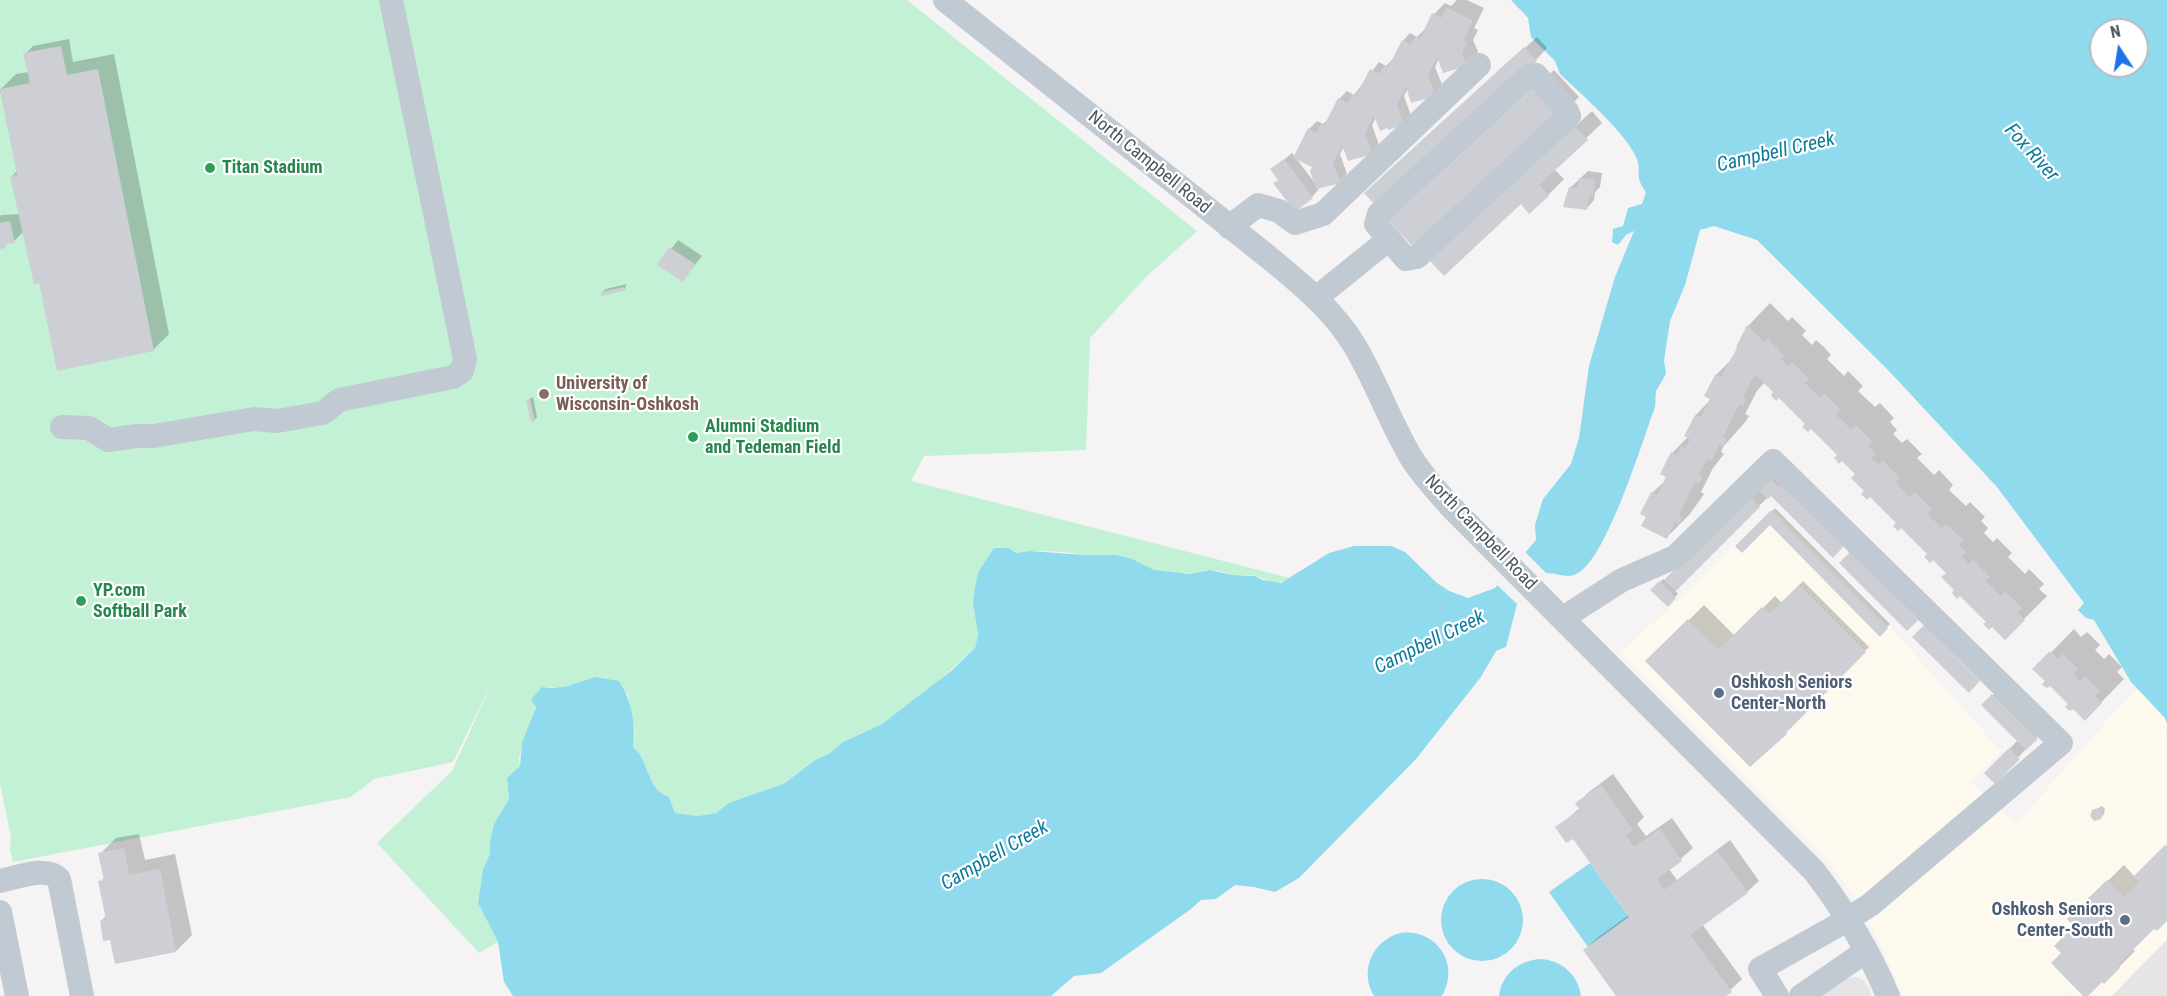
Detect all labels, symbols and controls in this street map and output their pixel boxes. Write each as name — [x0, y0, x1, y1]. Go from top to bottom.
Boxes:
north arrow — [2089, 18, 2149, 78]
text: N — [2109, 22, 2122, 42]
street label: North Campbell Road — [1083, 107, 1215, 219]
water label: Fox River — [1999, 119, 2063, 187]
water label: Campbell Creek — [1715, 128, 1837, 178]
place label: Titan Stadium — [222, 157, 323, 179]
marker: Titan Stadium — [203, 161, 217, 175]
place label: University of Wisconsin-Oshkosh — [556, 373, 699, 416]
marker: University of Wisconsin-Oshkosh — [537, 387, 551, 401]
place label: Alumni Stadium and Tedeman Field — [705, 416, 841, 458]
marker: Alumni Stadium and Tedeman Field — [686, 430, 700, 444]
street label: North Campbell Road — [1420, 471, 1540, 595]
place label: YP.com Softball Park — [93, 580, 187, 622]
marker: YP.com Softball Park — [74, 594, 88, 608]
water label: Campbell Creek — [1371, 606, 1489, 680]
place label: Oshkosh Seniors Center-North — [1731, 672, 1852, 714]
marker: Oshkosh Seniors Center-North — [1712, 686, 1726, 700]
water label: Campbell Creek — [937, 816, 1053, 896]
place label: Oshkosh Seniors Center-South — [1992, 899, 2113, 942]
marker: Oshkosh Seniors Center-South — [2118, 913, 2132, 927]

